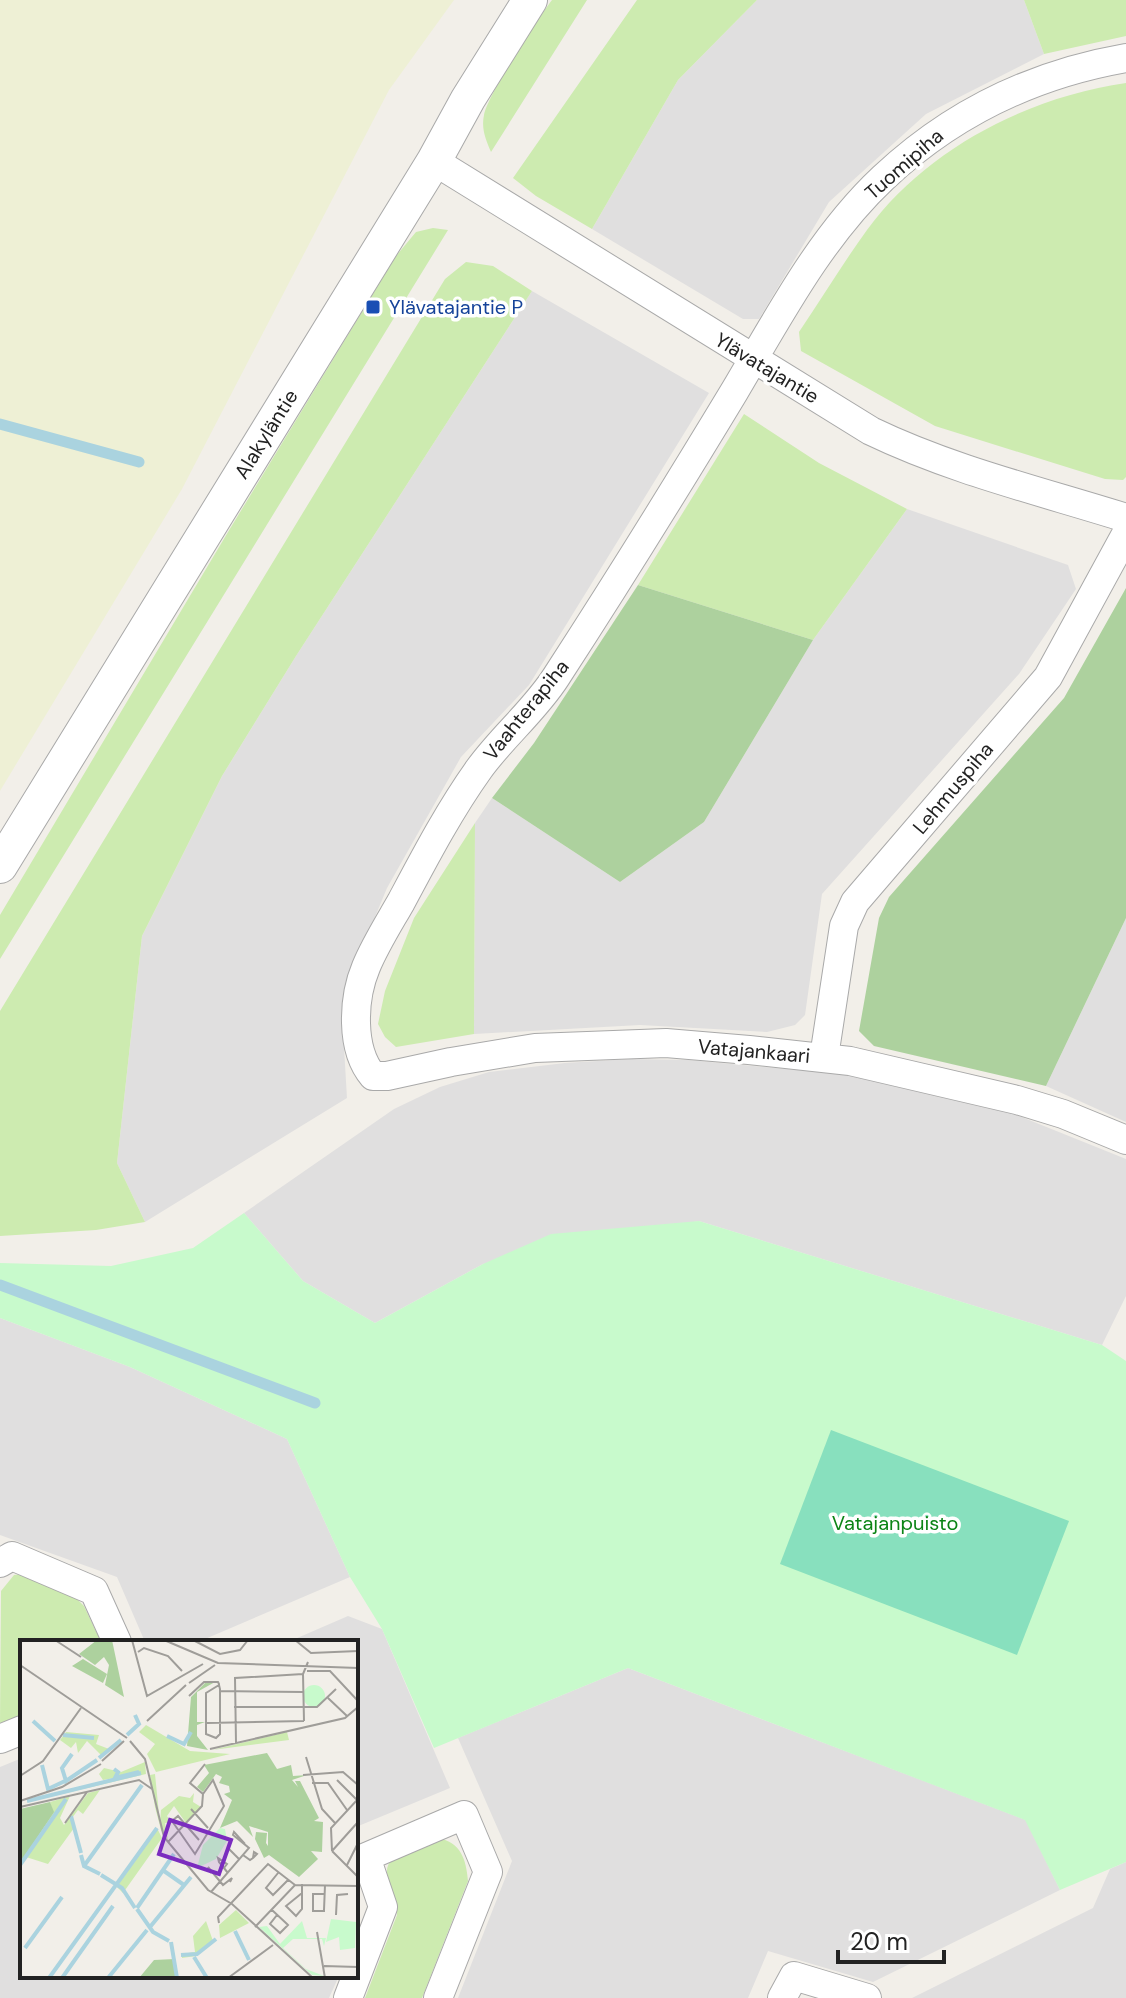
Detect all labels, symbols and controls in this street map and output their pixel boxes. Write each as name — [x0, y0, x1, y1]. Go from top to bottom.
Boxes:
street label: Tuomipiha — [859, 123, 949, 205]
place label: Ylävatajantie P — [389, 294, 523, 320]
marker: Ylävatajantie P — [364, 298, 382, 316]
street label: Ylävatajantie — [710, 327, 824, 409]
street label: Alakyläntie — [228, 384, 304, 484]
street label: Vaahterapiha — [477, 654, 575, 766]
street label: Lehmuspiha — [907, 737, 999, 839]
street label: Vatajankaari — [697, 1033, 811, 1069]
park label: Vatajanpuisto — [832, 1510, 958, 1536]
inset map — [20, 1640, 358, 1978]
scale bar — [838, 1914, 944, 1964]
text: 20 m — [850, 1926, 908, 1957]

